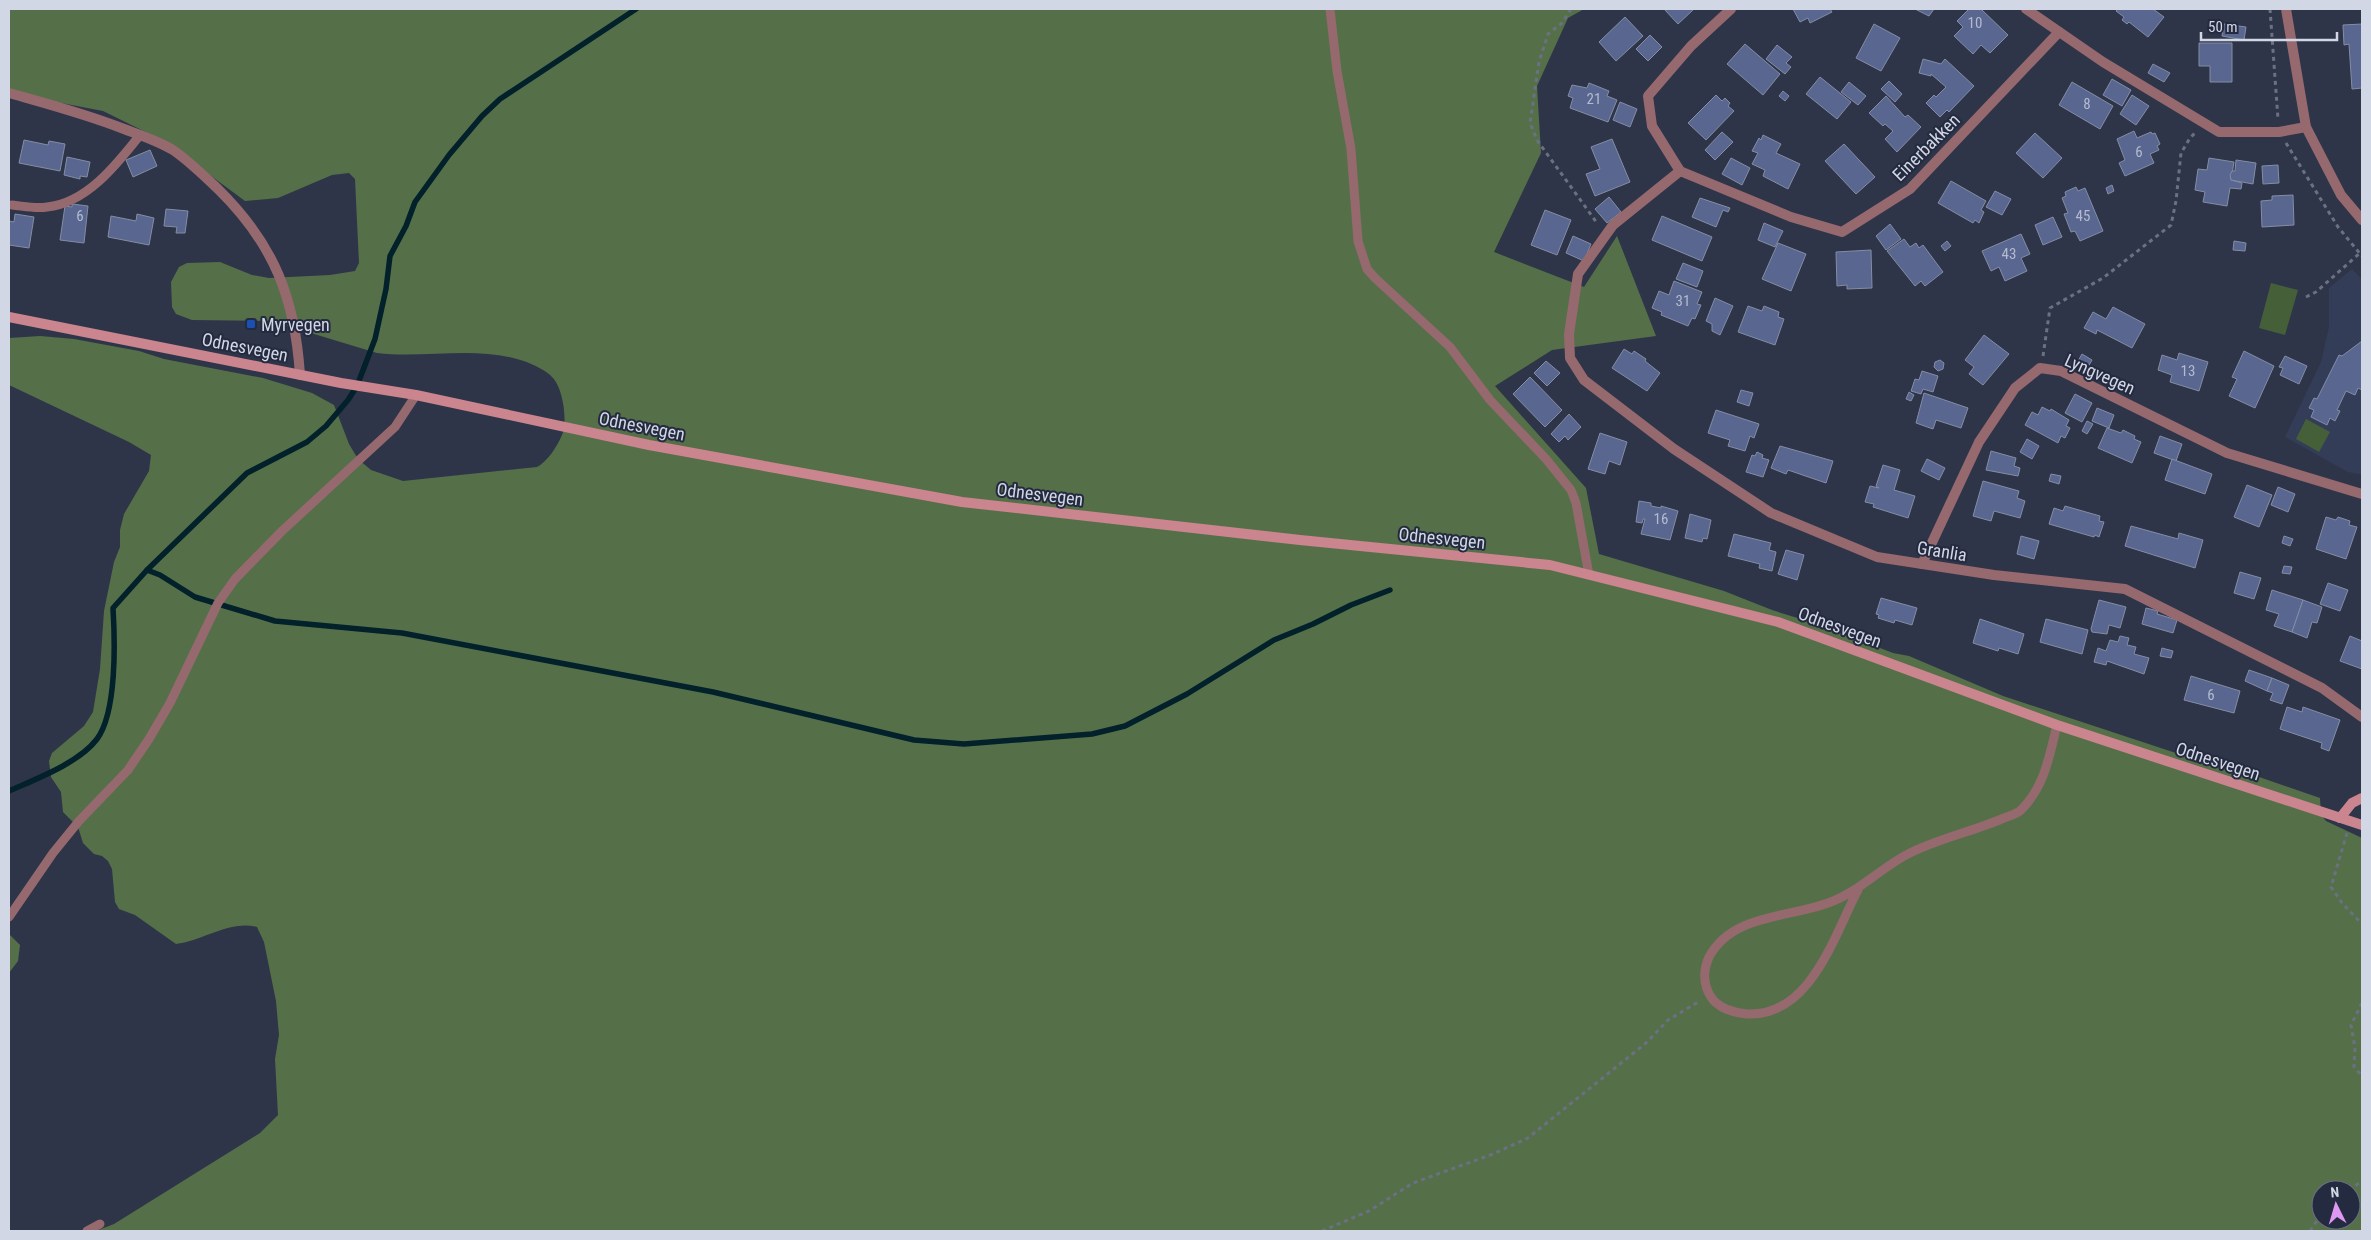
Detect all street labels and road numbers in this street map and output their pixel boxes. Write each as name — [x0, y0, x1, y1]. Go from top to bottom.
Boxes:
street label: Einerbakken — [1888, 109, 1964, 185]
street label: Odnesvegen — [200, 328, 290, 366]
street label: Lyngvegen — [2062, 349, 2138, 399]
street label: Odnesvegen — [597, 407, 687, 445]
street label: Odnesvegen — [995, 478, 1085, 510]
street label: Odnesvegen — [1398, 523, 1486, 553]
street label: Granlia — [1916, 537, 1968, 565]
street label: Odnesvegen — [1795, 602, 1885, 652]
street label: Odnesvegen — [2173, 738, 2263, 784]

